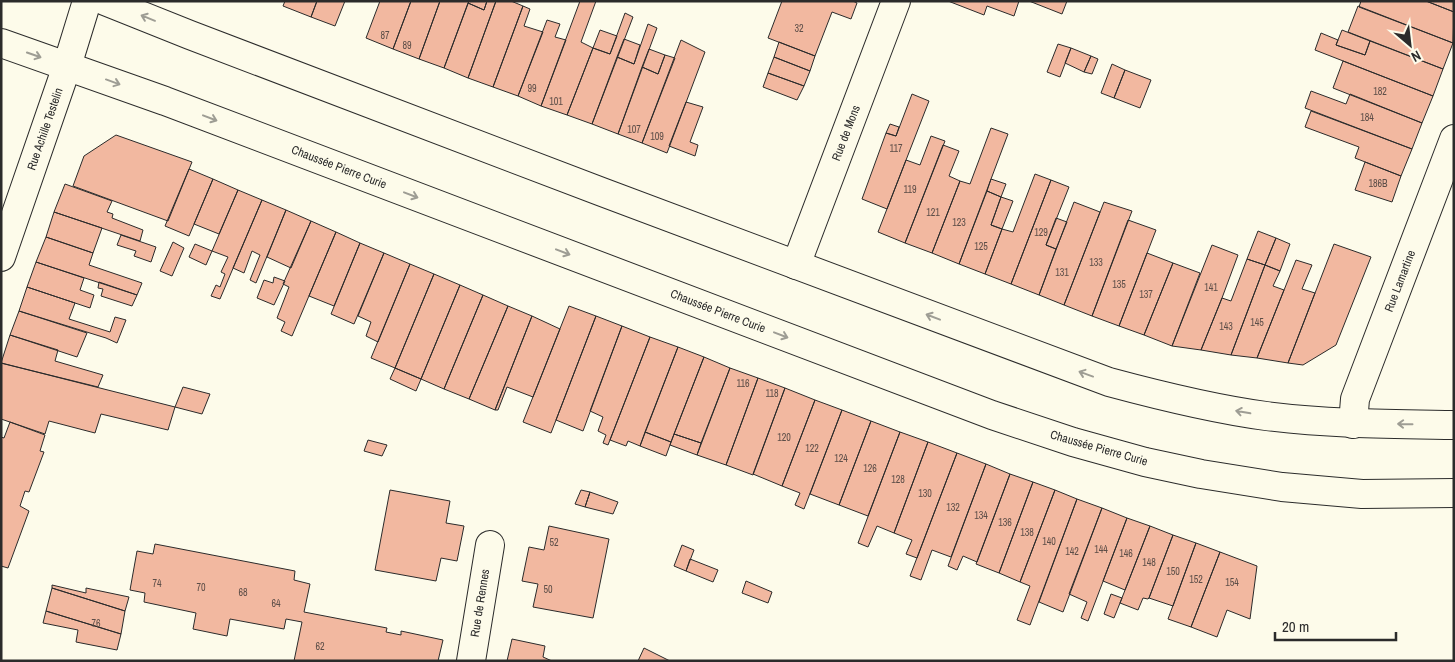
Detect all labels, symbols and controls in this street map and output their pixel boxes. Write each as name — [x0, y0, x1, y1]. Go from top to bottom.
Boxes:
one-way arrow — [141, 13, 156, 23]
north arrow — [1385, 20, 1435, 70]
house number: 32 — [794, 22, 804, 35]
house number: 87 — [380, 29, 390, 42]
house number: 89 — [402, 39, 412, 52]
text: N — [1408, 47, 1424, 66]
one-way arrow — [26, 50, 42, 60]
one-way arrow — [105, 78, 120, 87]
house number: 99 — [527, 82, 537, 95]
house number: 182 — [1373, 85, 1387, 98]
street label: Rue Achille Testelin — [23, 86, 67, 172]
house number: 101 — [549, 95, 563, 108]
street label: Rue de Mons — [828, 103, 864, 163]
house number: 184 — [1360, 111, 1374, 124]
one-way arrow — [202, 114, 218, 123]
house number: 107 — [627, 123, 641, 136]
house number: 109 — [650, 130, 664, 143]
street label: Chaussée Pierre Curie — [289, 141, 389, 193]
house number: 117 — [889, 142, 903, 155]
house number: 186B — [1368, 177, 1388, 190]
house number: 119 — [903, 183, 917, 196]
one-way arrow — [404, 191, 419, 200]
house number: 121 — [926, 206, 940, 219]
house number: 123 — [952, 216, 966, 229]
house number: 129 — [1034, 226, 1048, 239]
house number: 125 — [974, 240, 988, 253]
one-way arrow — [555, 248, 570, 257]
street label: Rue Lamartine — [1381, 248, 1419, 314]
house number: 133 — [1089, 256, 1103, 269]
house number: 131 — [1055, 266, 1069, 279]
house number: 135 — [1112, 278, 1126, 291]
house number: 141 — [1204, 281, 1218, 294]
street label: Chaussée Pierre Curie — [668, 285, 768, 337]
house number: 137 — [1139, 288, 1153, 301]
one-way arrow — [926, 312, 942, 321]
house number: 145 — [1250, 316, 1264, 329]
house number: 143 — [1219, 320, 1233, 333]
one-way arrow — [772, 331, 788, 340]
one-way arrow — [1078, 369, 1094, 378]
house number: 116 — [736, 377, 750, 390]
house number: 118 — [765, 387, 779, 400]
one-way arrow — [1236, 407, 1252, 417]
one-way arrow — [1397, 419, 1414, 429]
street label: Chaussée Pierre Curie — [1048, 426, 1150, 470]
house number: 120 — [777, 431, 791, 444]
house number: 122 — [805, 442, 819, 455]
house number: 124 — [834, 452, 848, 465]
house number: 126 — [863, 462, 877, 475]
house number: 128 — [891, 473, 905, 486]
house number: 130 — [918, 487, 932, 500]
house number: 132 — [946, 501, 960, 514]
house number: 134 — [974, 509, 988, 522]
house number: 136 — [998, 516, 1012, 529]
house number: 138 — [1020, 526, 1034, 539]
house number: 140 — [1042, 535, 1056, 548]
house number: 52 — [549, 536, 559, 549]
house number: 144 — [1094, 543, 1108, 556]
house number: 142 — [1065, 545, 1079, 558]
house number: 146 — [1119, 547, 1133, 560]
house number: 148 — [1142, 556, 1156, 569]
house number: 150 — [1166, 565, 1180, 578]
street label: Rue de Rennes — [467, 568, 493, 638]
house number: 152 — [1189, 573, 1203, 586]
house number: 154 — [1225, 576, 1239, 589]
house number: 74 — [152, 577, 162, 590]
house number: 70 — [196, 581, 206, 594]
house number: 50 — [543, 583, 553, 596]
house number: 68 — [238, 586, 248, 599]
house number: 64 — [271, 597, 281, 610]
scale bar — [1275, 610, 1396, 642]
text: 20 m — [1282, 616, 1309, 637]
house number: 76 — [91, 617, 101, 630]
house number: 62 — [315, 640, 325, 653]

